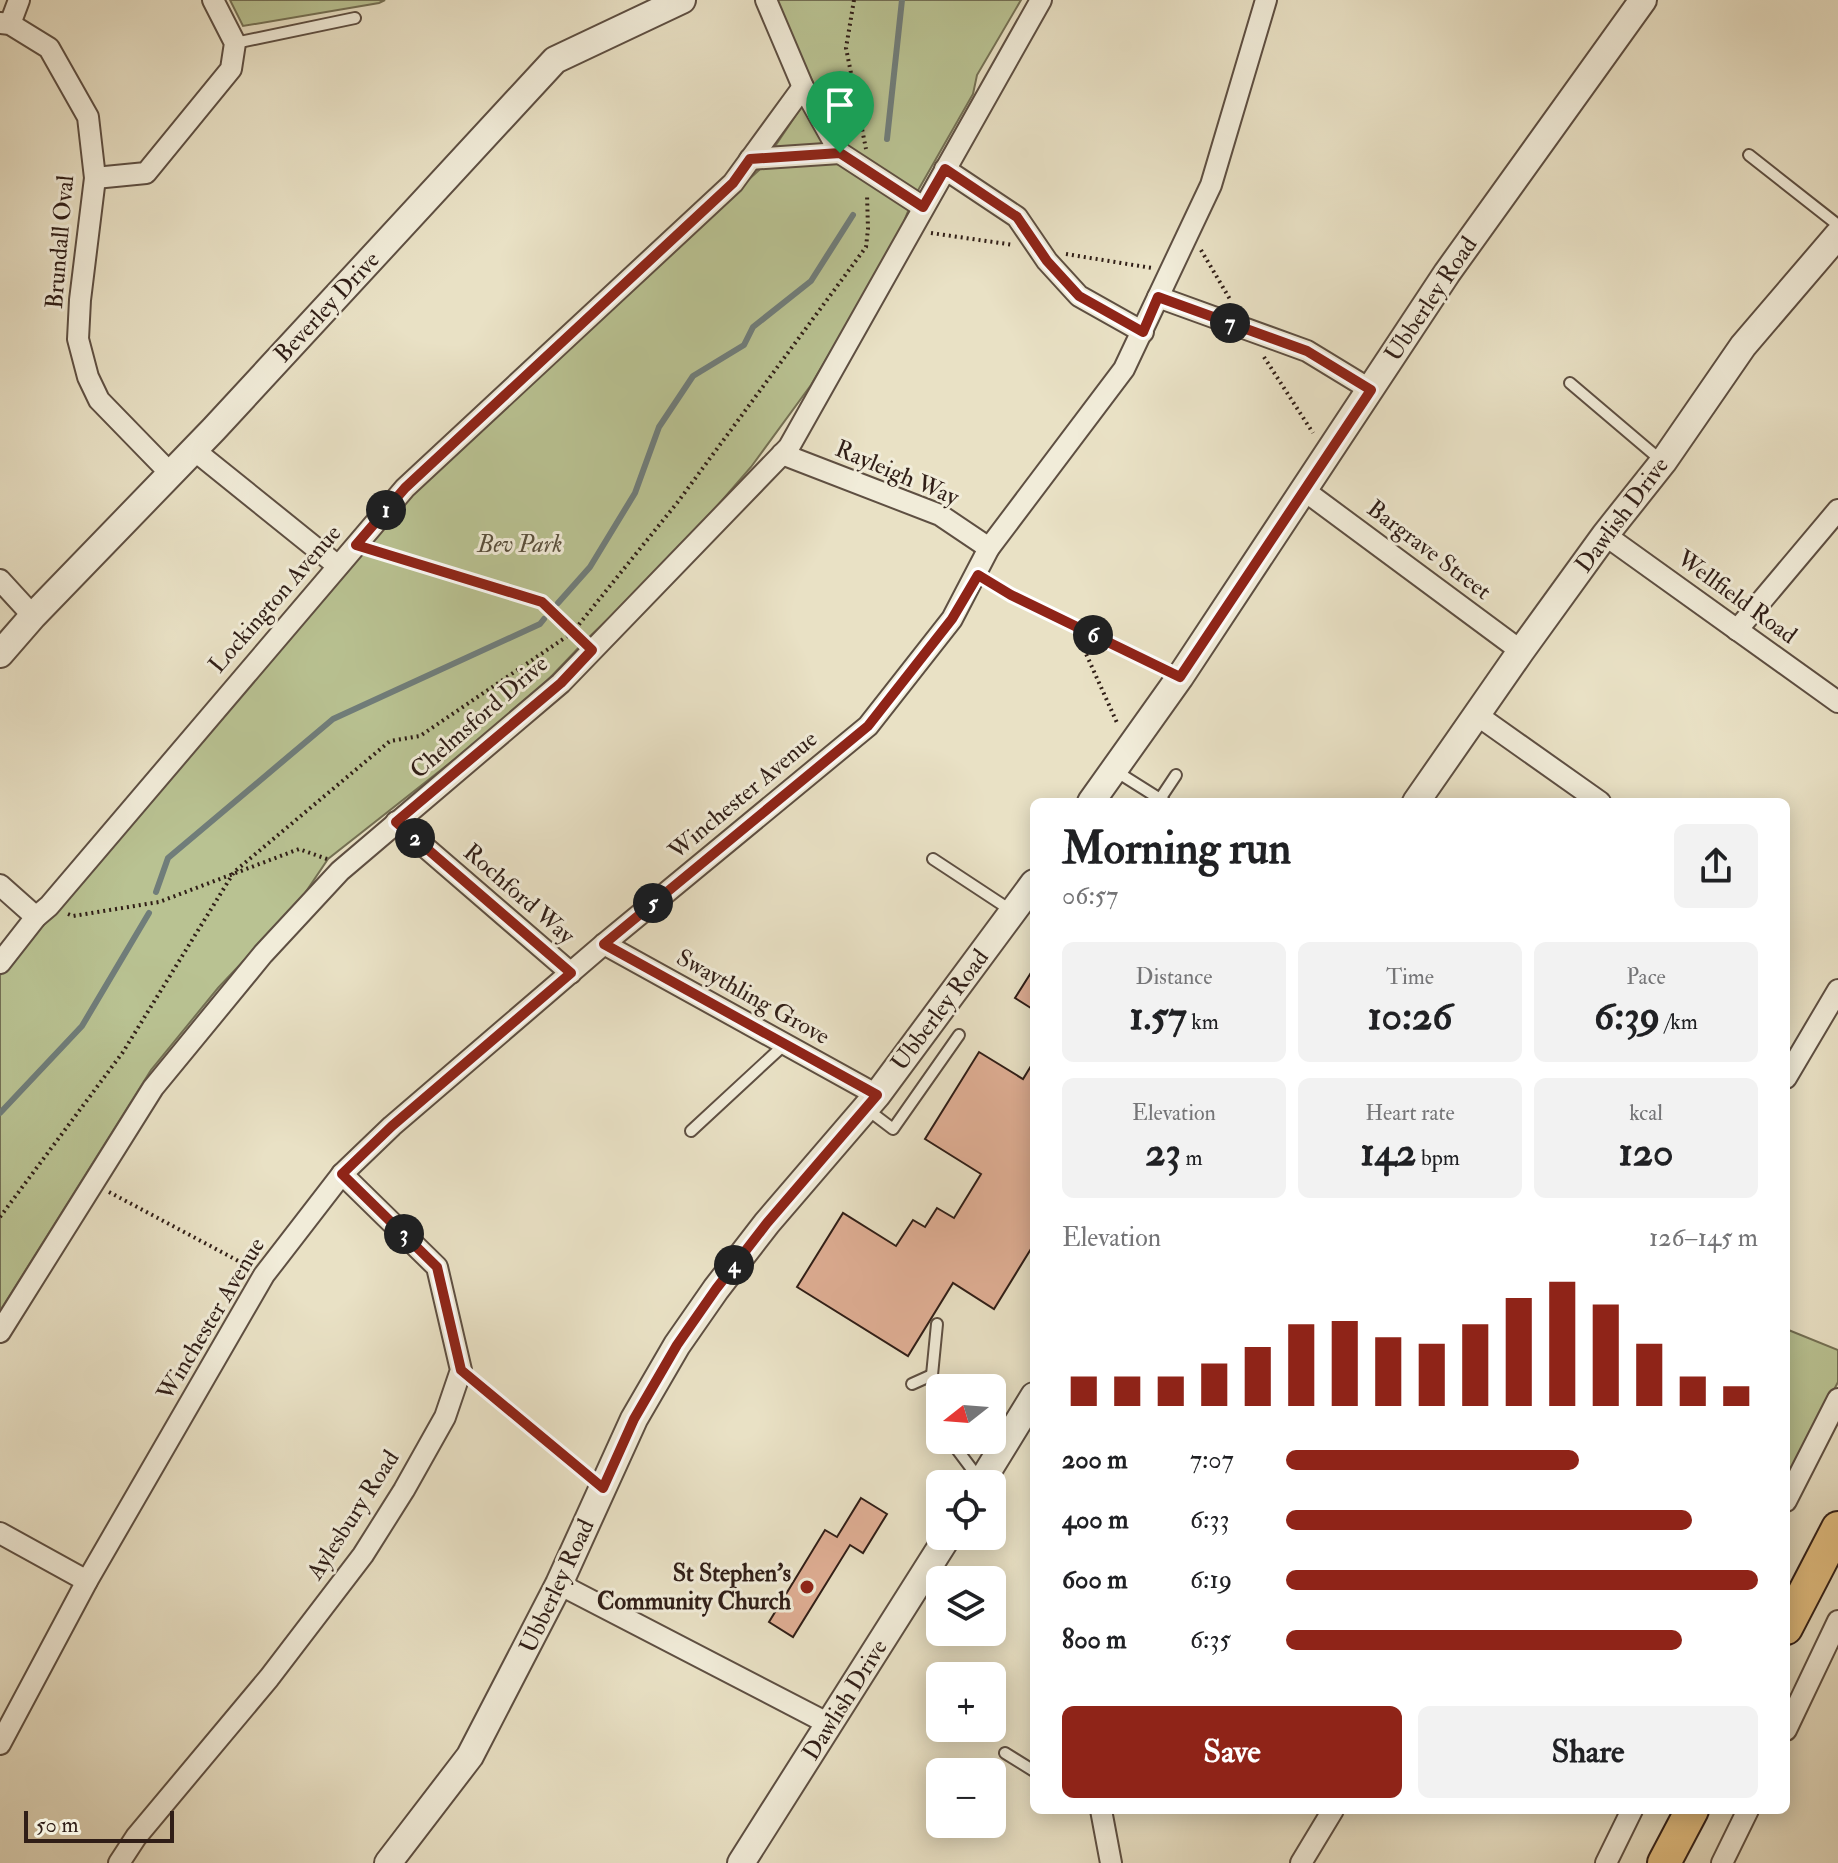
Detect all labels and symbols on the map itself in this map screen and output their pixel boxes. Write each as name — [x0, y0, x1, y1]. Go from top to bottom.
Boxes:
pin — [806, 71, 874, 153]
street label: Brundall Oval — [39, 174, 81, 310]
street label: Ubberley Road — [1378, 230, 1484, 368]
street label: Beverley Drive — [267, 245, 387, 369]
pin: 7 — [1210, 303, 1250, 343]
street label: Rayleigh Way — [830, 433, 964, 513]
street label: Dawlish Drive — [1568, 451, 1676, 579]
pin: 1 — [366, 490, 406, 530]
street label: Bargrave Street — [1361, 493, 1498, 607]
street label: Lockington Avenue — [202, 518, 348, 680]
park label: Bev Park — [476, 529, 563, 560]
street label: Wellfield Road — [1670, 542, 1803, 651]
pin: 6 — [1073, 615, 1113, 655]
street label: Chelmsford Drive — [404, 649, 554, 785]
street label: Winchester Avenue — [661, 724, 824, 867]
pin: 2 — [395, 818, 435, 858]
street label: Rochford Way — [457, 837, 582, 951]
pin: 5 — [633, 883, 673, 923]
street label: Swaythling Grove — [671, 942, 835, 1052]
street label: Ubberley Road — [884, 943, 996, 1077]
pin: 3 — [384, 1214, 424, 1254]
street label: Winchester Avenue — [150, 1232, 272, 1407]
pin: 4 — [714, 1245, 754, 1285]
north arrow — [926, 1374, 1006, 1454]
street label: Aylesbury Road — [299, 1444, 406, 1586]
street label: Ubberley Road — [512, 1514, 602, 1658]
place label: St Stephen's Community Church — [597, 1558, 791, 1617]
marker: St Stephen's Community Church — [798, 1578, 816, 1596]
street label: Dawlish Drive — [796, 1634, 894, 1766]
scale bar — [24, 1807, 174, 1843]

